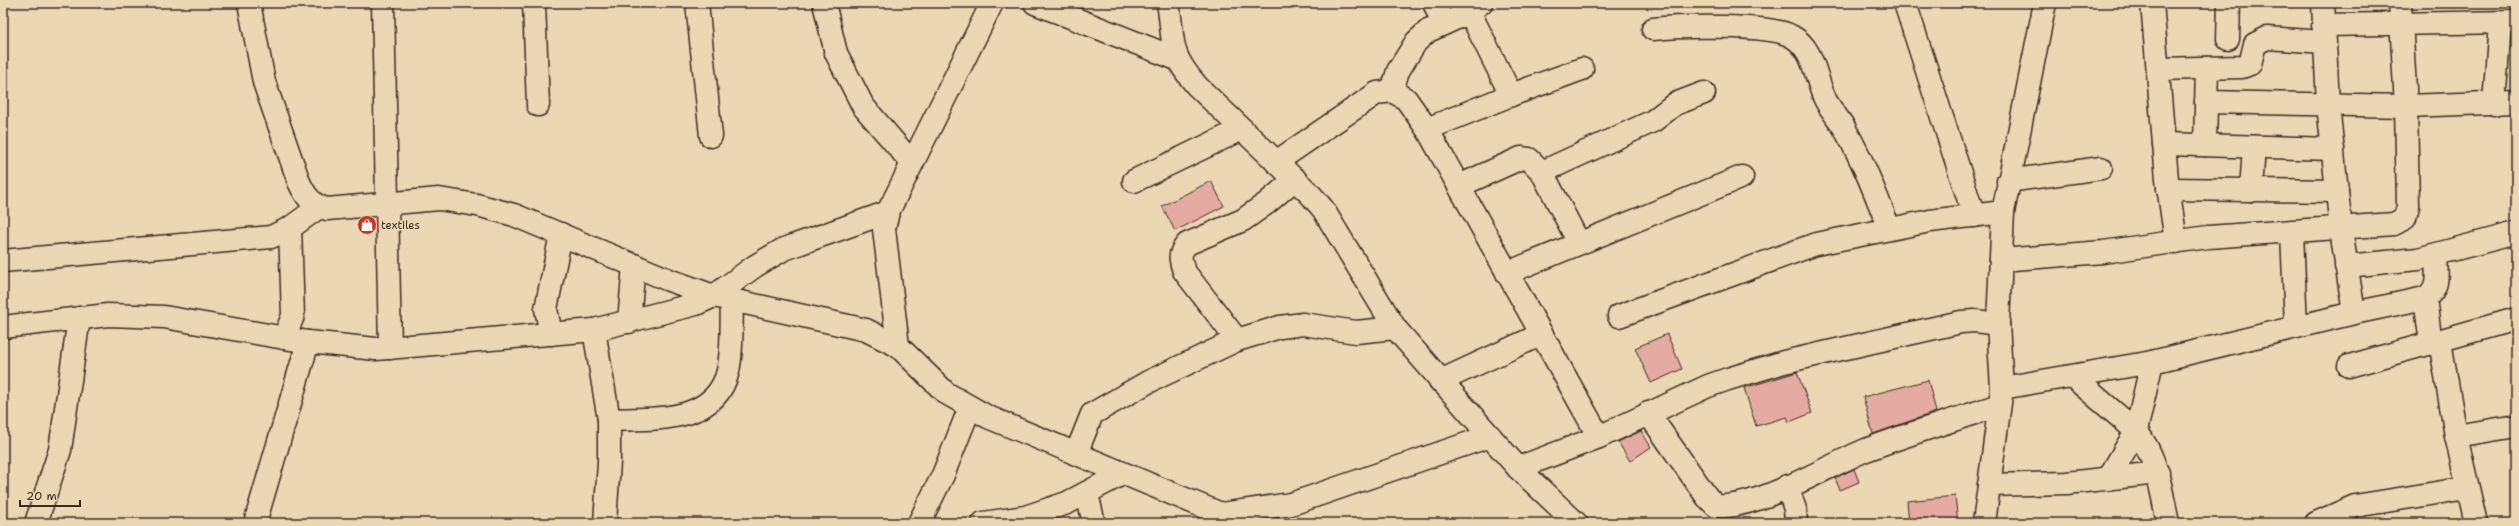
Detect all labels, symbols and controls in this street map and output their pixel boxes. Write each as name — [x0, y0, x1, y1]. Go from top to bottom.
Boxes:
shop icon: textiles — [356, 214, 378, 236]
place label: textiles — [381, 218, 420, 233]
scale bar — [20, 482, 80, 508]
text: 20 m — [26, 488, 57, 504]

